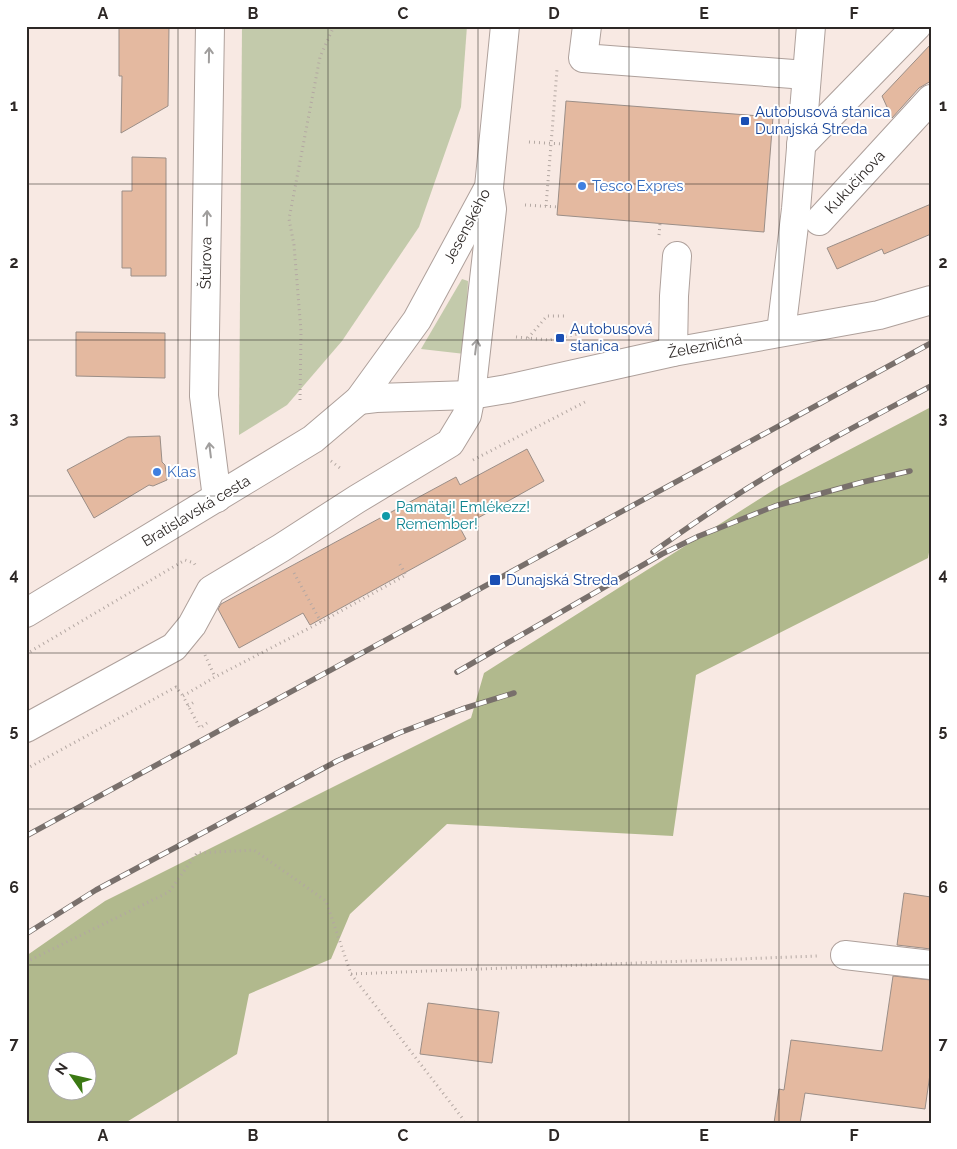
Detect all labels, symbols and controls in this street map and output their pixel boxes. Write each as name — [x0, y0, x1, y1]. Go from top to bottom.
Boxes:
text: A — [98, 4, 109, 23]
text: B — [248, 4, 259, 23]
text: C — [398, 4, 409, 23]
text: D — [548, 4, 560, 23]
text: E — [699, 4, 709, 23]
text: F — [849, 4, 859, 23]
one-way arrow — [204, 48, 214, 64]
text: 1 — [10, 96, 18, 115]
text: 1 — [939, 96, 947, 115]
place label: Autobusová stanica Dunajská Streda — [755, 103, 890, 138]
marker: Autobusová stanica Dunajská Streda — [739, 115, 751, 127]
street label: Kukučínova — [821, 147, 889, 217]
place label: Tesco Expres — [592, 177, 683, 195]
marker: Tesco Expres — [576, 180, 588, 192]
street label: Jesenského — [440, 186, 494, 266]
one-way arrow — [202, 210, 211, 226]
street label: Štúrova — [196, 237, 215, 289]
text: 2 — [9, 253, 19, 272]
text: 2 — [938, 253, 948, 272]
place label: Autobusová stanica — [570, 320, 653, 355]
street label: Železničná — [666, 330, 744, 362]
marker: Autobusová stanica — [554, 332, 566, 344]
one-way arrow — [471, 339, 481, 355]
text: 3 — [10, 409, 19, 428]
text: 3 — [939, 409, 948, 428]
one-way arrow — [205, 442, 215, 458]
place label: Klas — [167, 463, 196, 481]
marker: Klas — [151, 466, 163, 478]
street label: Bratislavská cesta — [139, 472, 253, 550]
place label: Pamätaj! Emlékezz! Remember! — [396, 498, 530, 533]
marker: Pamätaj! Emlékezz! Remember! — [380, 510, 392, 522]
text: 4 — [9, 565, 19, 584]
text: 4 — [938, 565, 948, 584]
place label: Dunajská Streda — [506, 571, 618, 589]
marker: Dunajská Streda — [488, 573, 502, 587]
text: 5 — [10, 721, 19, 740]
text: 5 — [939, 721, 948, 740]
text: 6 — [9, 878, 19, 897]
text: 6 — [938, 878, 948, 897]
text: 7 — [10, 1034, 19, 1053]
text: 7 — [939, 1034, 948, 1053]
north arrow — [48, 1052, 98, 1102]
text: N — [52, 1060, 71, 1078]
text: A — [98, 1126, 109, 1145]
text: B — [248, 1126, 259, 1145]
text: C — [398, 1126, 409, 1145]
text: D — [548, 1126, 560, 1145]
text: E — [699, 1126, 709, 1145]
text: F — [849, 1126, 859, 1145]

